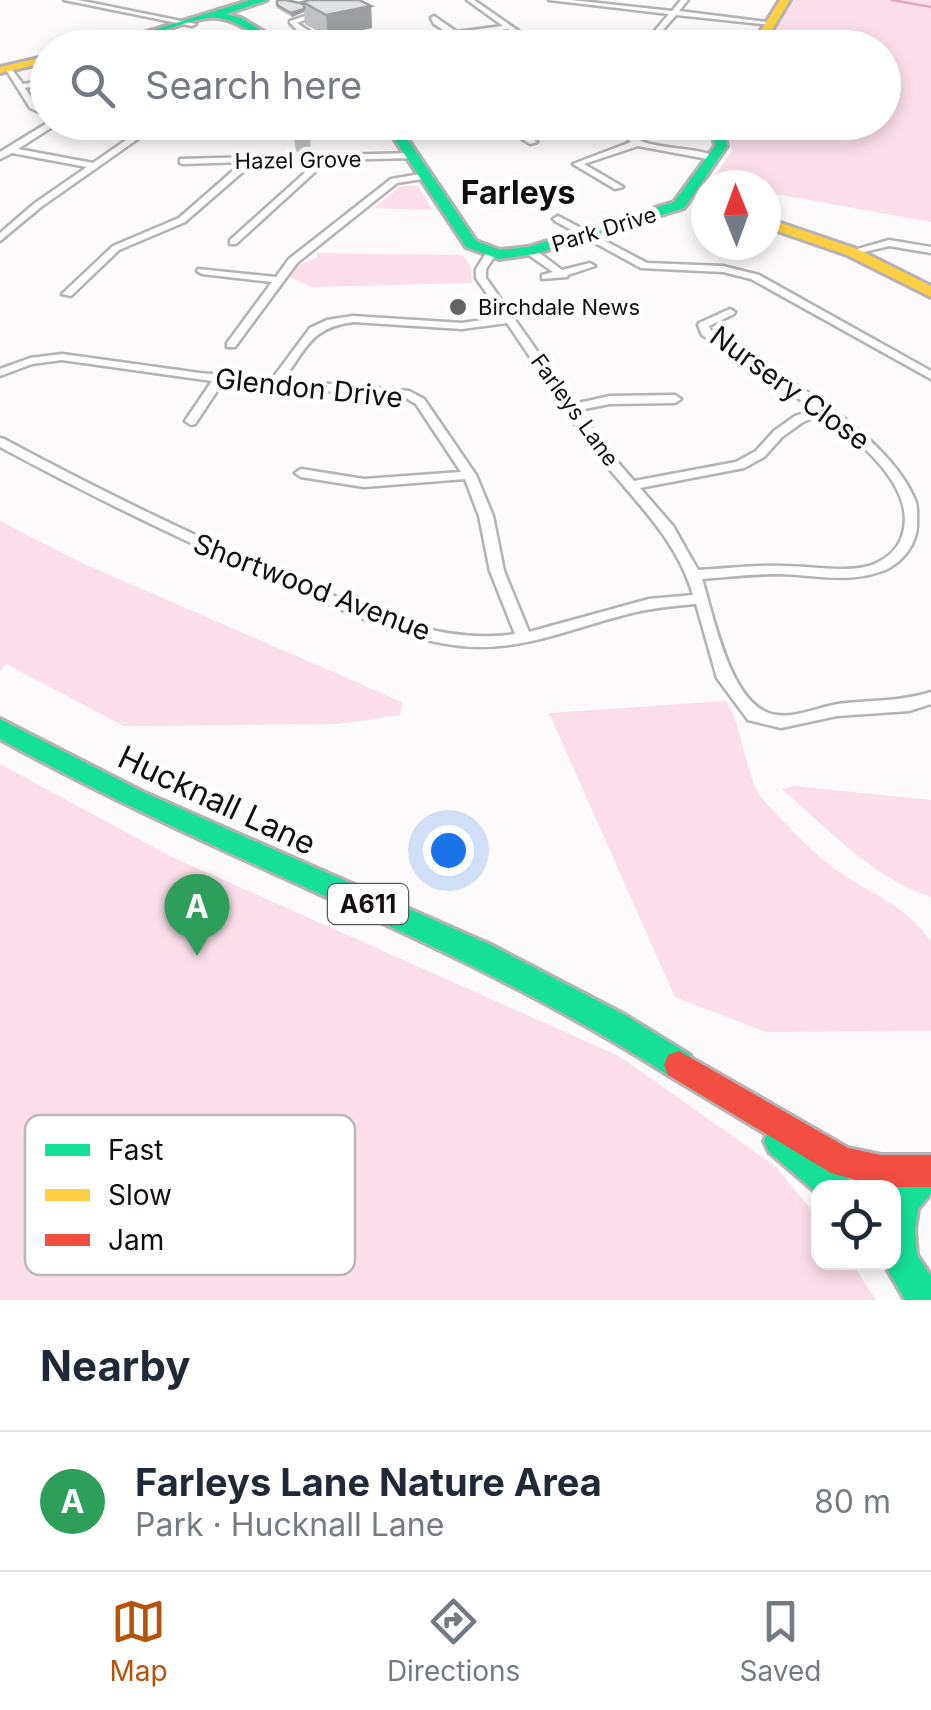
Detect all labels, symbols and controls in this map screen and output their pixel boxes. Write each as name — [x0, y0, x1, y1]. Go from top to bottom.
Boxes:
search box — [30, 30, 901, 140]
icon: search — [65, 58, 120, 113]
text: Search here — [145, 62, 362, 108]
street label: Hazel Grove — [234, 146, 362, 174]
north arrow — [691, 170, 781, 260]
district label: Farleys — [461, 173, 575, 212]
street label: Park Drive — [549, 201, 659, 257]
place label: Birchdale News — [478, 294, 640, 320]
marker: Birchdale News — [447, 296, 469, 318]
street label: Nursery Close — [704, 319, 876, 457]
street label: Farleys Lane — [526, 349, 624, 471]
street label: Glendon Drive — [214, 361, 404, 415]
street label: Shortwood Avenue — [189, 526, 435, 648]
street label: Hucknall Lane — [112, 737, 322, 863]
your location — [423, 825, 474, 876]
pin: A — [164, 874, 230, 956]
road number: A611 — [328, 884, 408, 924]
legend — [25, 1115, 355, 1275]
text: Fast — [108, 1133, 164, 1167]
text: Slow — [108, 1178, 172, 1212]
map controls — [811, 1180, 901, 1270]
button: locate — [811, 1180, 901, 1270]
text: Jam — [108, 1223, 164, 1257]
text: Nearby — [40, 1340, 191, 1391]
text: Farleys Lane Nature Area — [135, 1459, 602, 1505]
text: A — [61, 1482, 84, 1521]
text: 80 m — [814, 1482, 891, 1521]
text: Park · Hucknall Lane — [135, 1505, 444, 1544]
tab: Map — [110, 1594, 168, 1688]
tab: Directions — [387, 1594, 520, 1688]
tab: Saved — [739, 1594, 821, 1688]

